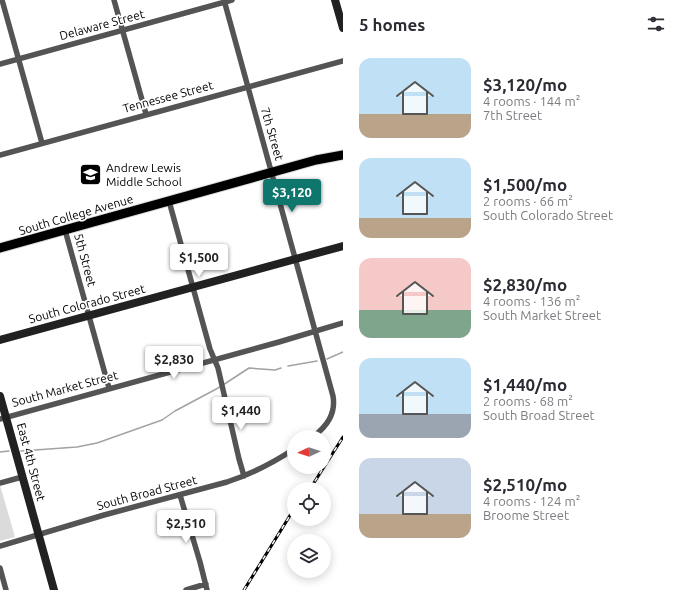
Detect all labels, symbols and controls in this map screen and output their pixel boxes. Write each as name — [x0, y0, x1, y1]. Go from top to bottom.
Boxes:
street label: Delaware Street — [58, 7, 146, 42]
icon: filters — [645, 13, 667, 35]
text: 5 homes — [359, 15, 425, 34]
icon: home — [391, 74, 439, 122]
text: $3,120/mo — [483, 75, 567, 94]
street label: Tennessee Street — [121, 78, 215, 115]
text: 4 rooms · 144 m² — [483, 94, 580, 108]
street label: 7th Street — [259, 106, 286, 162]
text: 7th Street — [483, 108, 542, 122]
place label: Andrew Lewis Middle School — [106, 161, 182, 188]
school or university icon: Andrew Lewis Middle School — [77, 162, 103, 188]
icon: home — [391, 174, 439, 222]
text: $1,500/mo — [483, 175, 567, 194]
pin: $3,120 — [259, 179, 325, 213]
text: $3,120 — [272, 185, 312, 199]
street label: South College Avenue — [17, 192, 135, 237]
text: 2 rooms · 66 m² — [483, 194, 573, 208]
text: South Colorado Street — [483, 208, 613, 222]
street label: 5th Street — [72, 232, 99, 288]
pin: $1,500 — [166, 244, 232, 278]
text: $1,500 — [179, 250, 219, 264]
icon: home — [391, 274, 439, 322]
text: $2,830/mo — [483, 275, 567, 294]
street label: South Colorado Street — [27, 282, 147, 325]
text: 4 rooms · 136 m² — [483, 294, 580, 308]
text: South Market Street — [483, 308, 601, 322]
pin: $2,830 — [141, 346, 207, 380]
text: $2,830 — [154, 352, 194, 366]
street label: South Market Street — [11, 368, 119, 409]
icon: home — [391, 374, 439, 422]
text: $1,440/mo — [483, 375, 567, 394]
text: 2 rooms · 68 m² — [483, 394, 573, 408]
pin: $1,440 — [208, 397, 274, 431]
text: $1,440 — [221, 403, 261, 417]
text: South Broad Street — [483, 408, 595, 422]
street label: East 4th Street — [15, 421, 48, 503]
north arrow — [287, 430, 331, 474]
map controls — [287, 430, 331, 578]
street label: South Broad Street — [95, 473, 199, 512]
icon: home — [391, 474, 439, 522]
text: $2,510/mo — [483, 475, 567, 494]
button: locate — [287, 482, 331, 526]
text: 4 rooms · 124 m² — [483, 494, 580, 508]
text: Broome Street — [483, 508, 569, 522]
pin: $2,510 — [153, 510, 219, 544]
text: $2,510 — [166, 516, 206, 530]
button: layers — [287, 534, 331, 578]

